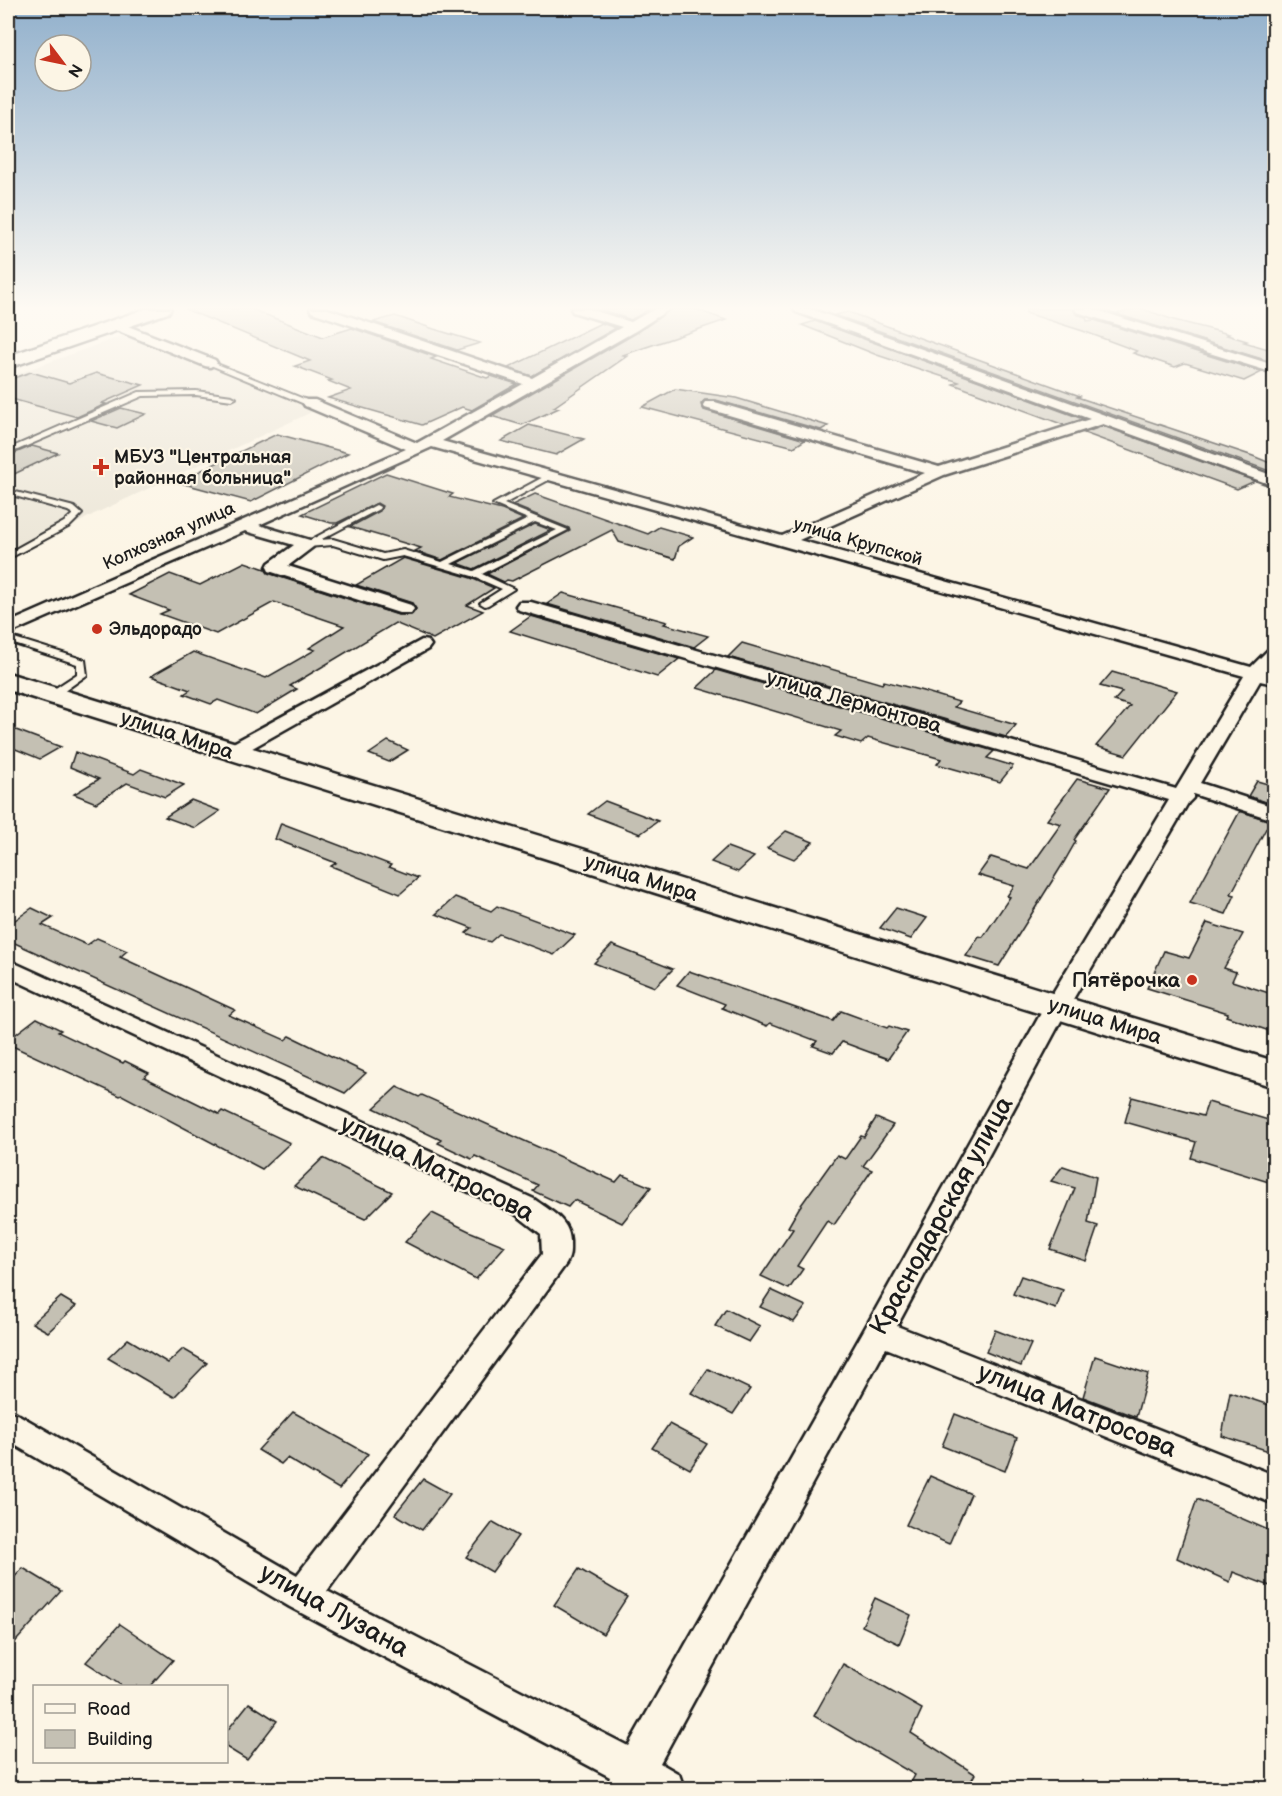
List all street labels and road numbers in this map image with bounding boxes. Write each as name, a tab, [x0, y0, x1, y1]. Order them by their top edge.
street label: Колхозная улица	[100, 497, 239, 575]
street label: улица Крупской	[791, 514, 925, 570]
street label: улица Лермонтова	[764, 665, 945, 739]
street label: улица Мира	[117, 705, 237, 765]
street label: улица Мира	[581, 849, 701, 907]
street label: улица Мира	[1045, 992, 1165, 1050]
street label: Краснодарская улица	[864, 1091, 1020, 1341]
street label: улица Матросова	[335, 1109, 539, 1229]
street label: улица Матросова	[973, 1357, 1181, 1465]
street label: улица Лузана	[254, 1557, 414, 1665]

